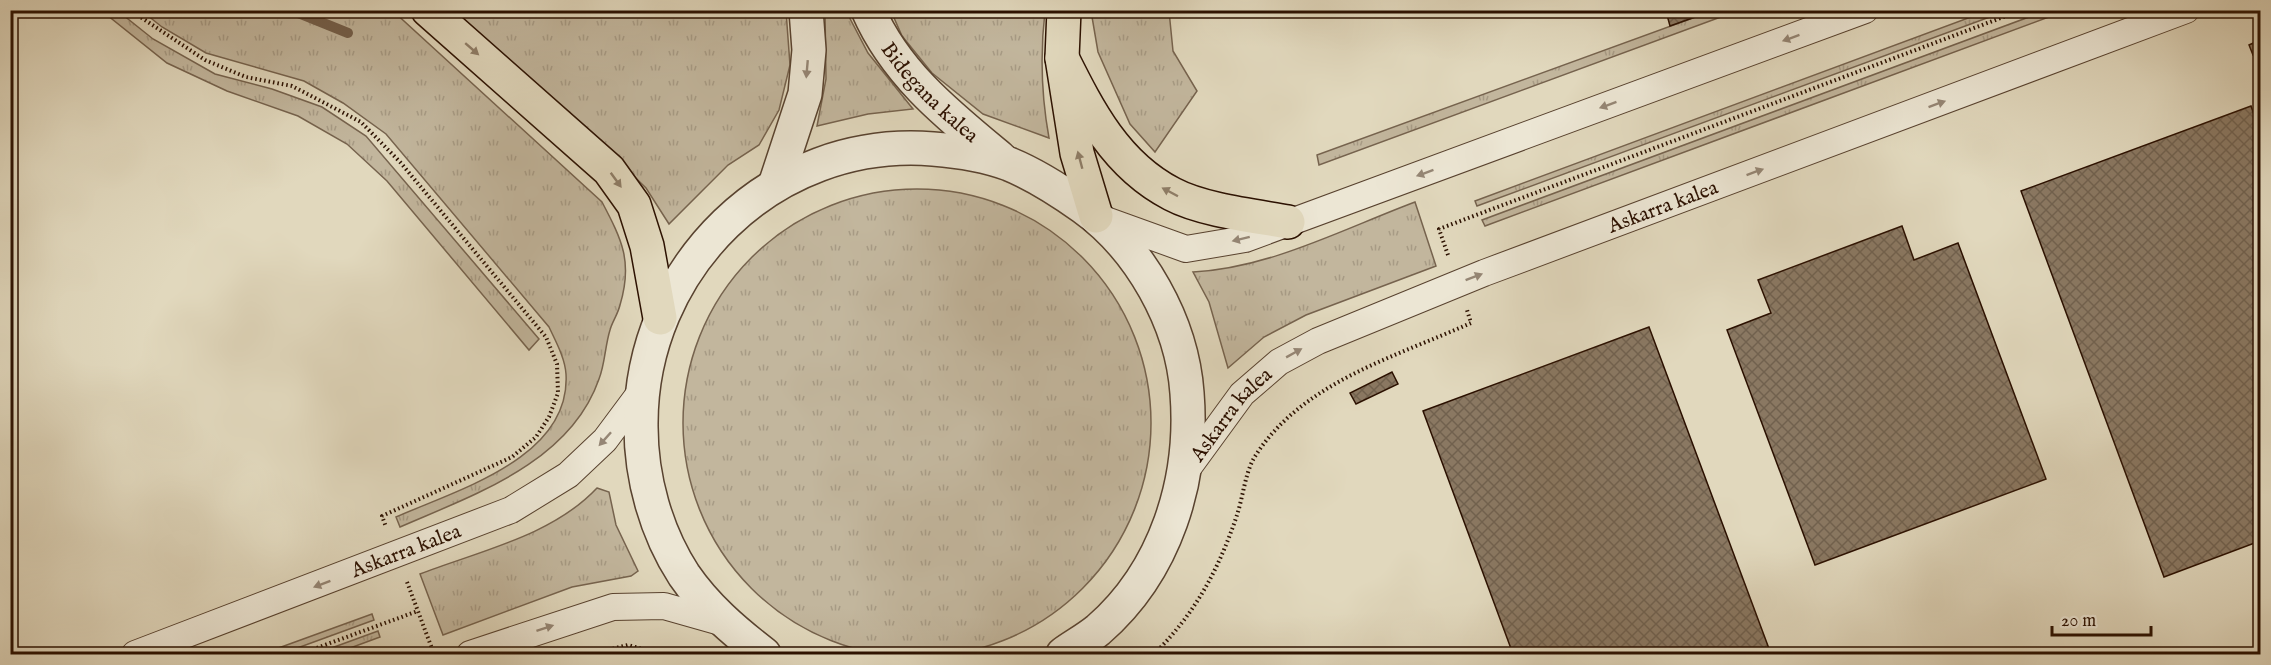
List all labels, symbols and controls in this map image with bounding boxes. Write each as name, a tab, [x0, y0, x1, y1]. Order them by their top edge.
one-way arrow	[1782, 34, 1800, 43]
street label: Bidegana kalea	[874, 37, 984, 150]
one-way arrow	[464, 42, 479, 55]
one-way arrow	[802, 59, 812, 78]
one-way arrow	[1928, 98, 1946, 108]
one-way arrow	[1599, 101, 1617, 111]
one-way arrow	[1075, 151, 1084, 169]
one-way arrow	[1746, 166, 1764, 176]
one-way arrow	[1416, 168, 1434, 178]
one-way arrow	[610, 172, 622, 188]
street label: Askarra kalea	[1603, 174, 1723, 241]
one-way arrow	[1162, 187, 1179, 197]
one-way arrow	[1232, 234, 1251, 244]
one-way arrow	[1465, 272, 1483, 282]
one-way arrow	[1286, 348, 1303, 358]
street label: Askarra kalea	[1184, 361, 1279, 469]
one-way arrow	[599, 431, 612, 446]
street label: Askarra kalea	[347, 518, 466, 585]
one-way arrow	[313, 579, 331, 589]
scale bar	[2052, 599, 2151, 637]
text: 20 m	[2061, 610, 2096, 633]
one-way arrow	[536, 623, 554, 633]

